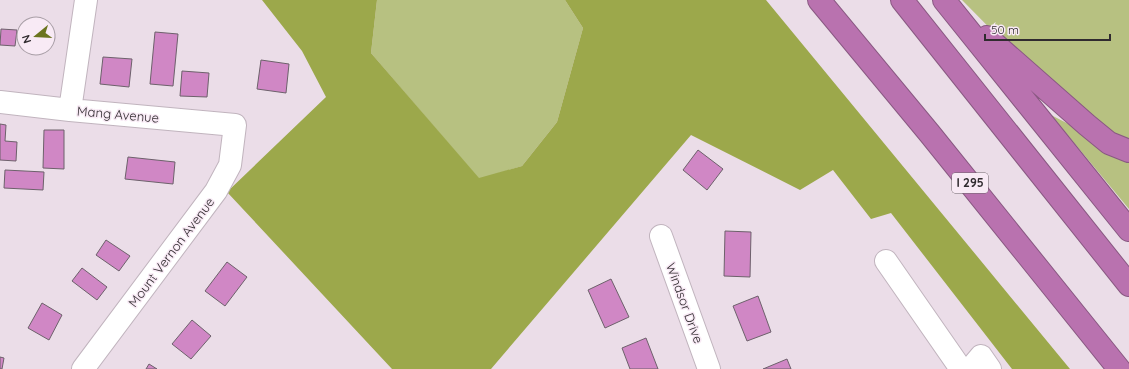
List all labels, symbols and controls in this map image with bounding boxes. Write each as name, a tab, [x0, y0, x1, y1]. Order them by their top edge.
north arrow	[16, 16, 56, 56]
scale bar	[985, 16, 1110, 42]
text: 50 m	[991, 22, 1019, 37]
text: N	[19, 33, 34, 45]
street label: Mang Avenue	[76, 102, 160, 126]
road number: I 295	[952, 173, 988, 193]
street label: Mount Vernon Avenue	[125, 194, 217, 310]
street label: Windsor Drive	[663, 261, 707, 345]

